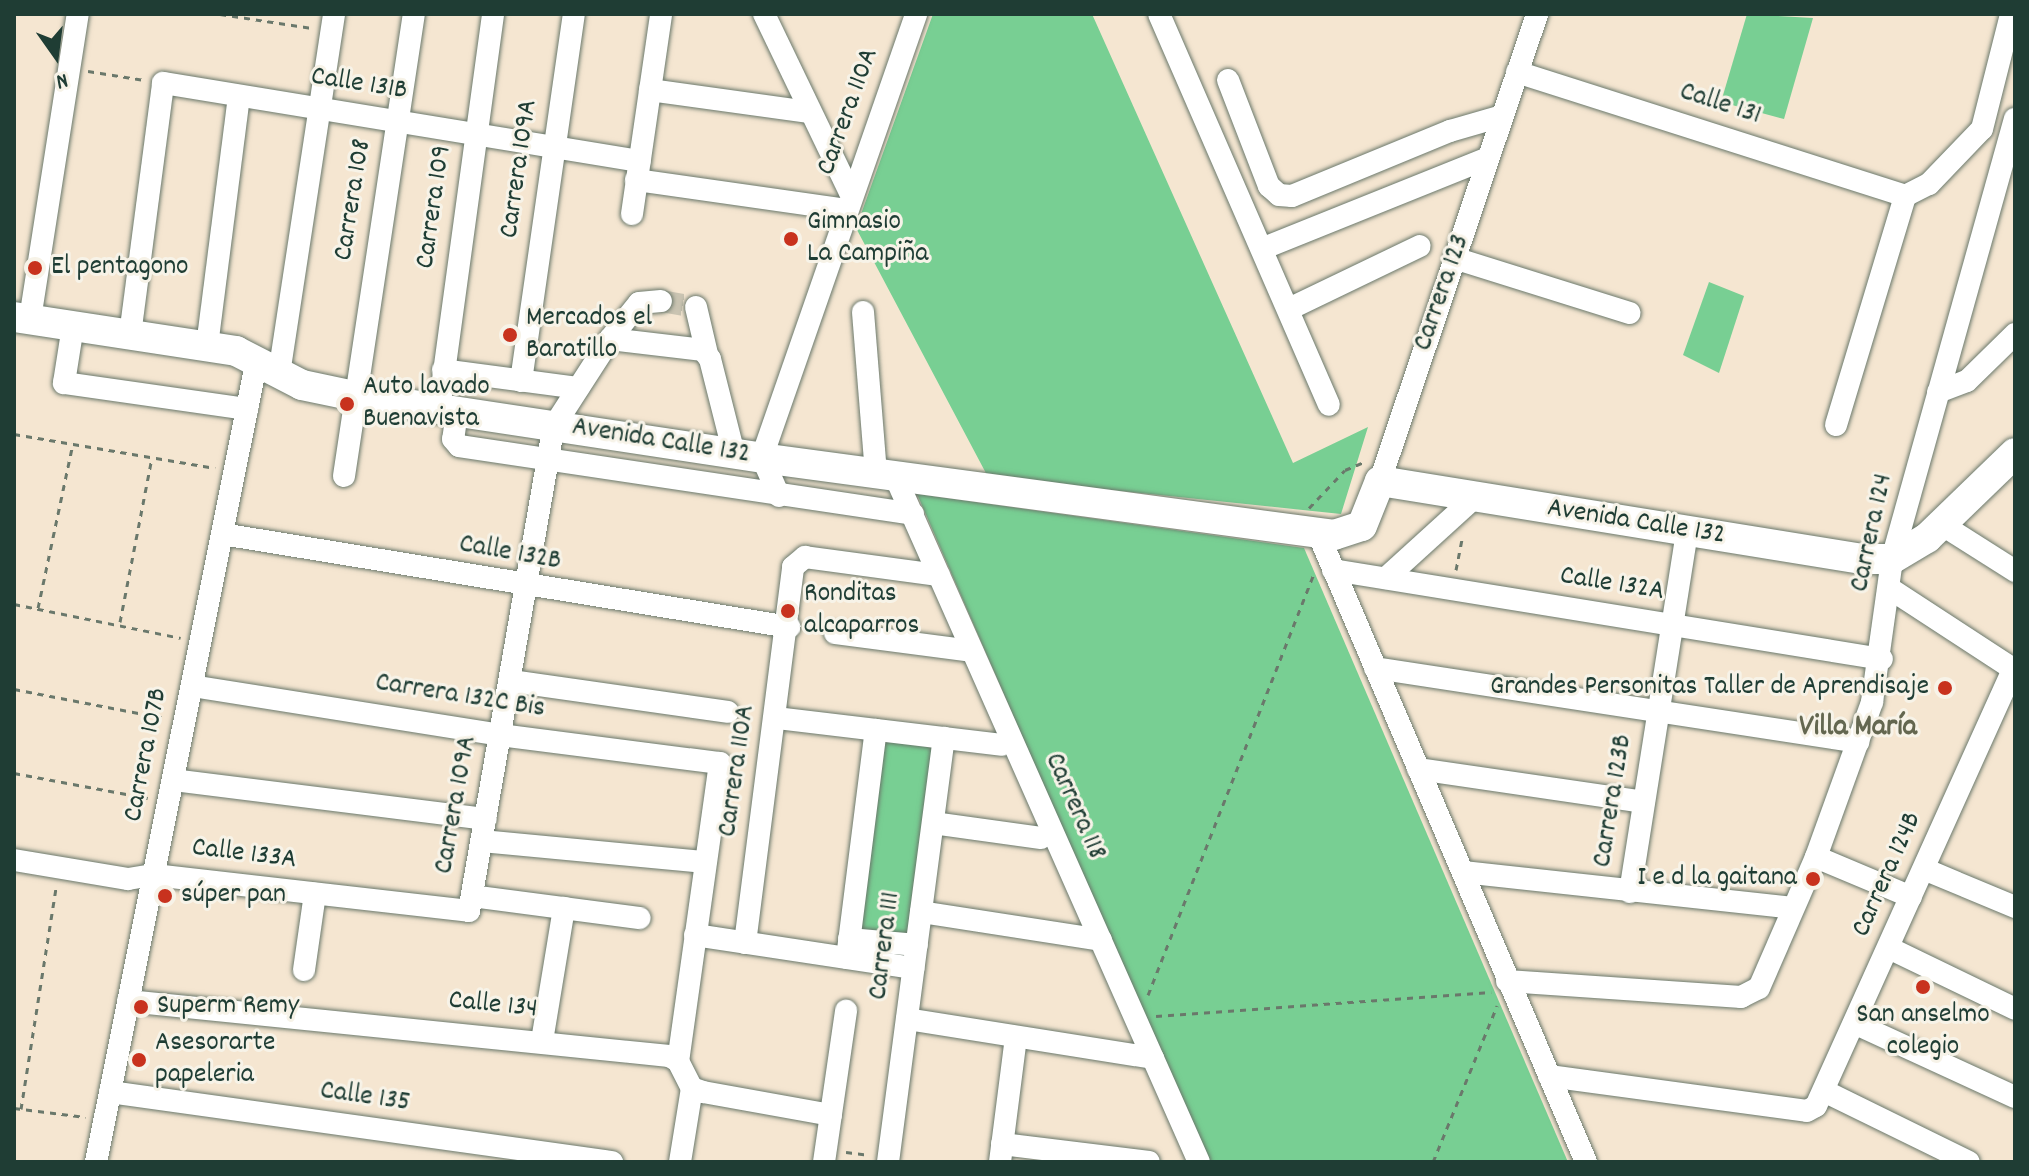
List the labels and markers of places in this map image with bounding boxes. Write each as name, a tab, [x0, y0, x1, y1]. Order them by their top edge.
place label: Gimnasio La Campiña	[807, 206, 928, 272]
marker: Gimnasio La Campiña	[782, 230, 800, 248]
place label: El pentagono	[51, 251, 189, 285]
marker: El pentagono	[26, 259, 44, 277]
place label: Mercados el Baratillo	[526, 302, 652, 368]
marker: Mercados el Baratillo	[501, 326, 519, 344]
place label: Auto lavado Buenavista	[363, 371, 490, 437]
marker: Auto lavado Buenavista	[338, 395, 356, 413]
place label: Ronditas alcaparros	[804, 578, 919, 644]
marker: Ronditas alcaparros	[779, 602, 797, 620]
place label: Grandes Personitas Taller de Aprendisaje	[1490, 671, 1929, 705]
marker: Grandes Personitas Taller de Aprendisaje	[1936, 679, 1954, 697]
place label: I e d la gaitana	[1637, 862, 1797, 896]
marker: I e d la gaitana	[1804, 870, 1822, 888]
place label: súper pan	[181, 879, 286, 913]
marker: súper pan	[156, 887, 174, 905]
marker: San anselmo colegio	[1914, 978, 1932, 996]
place label: Superm Remy	[157, 990, 299, 1024]
marker: Superm Remy	[132, 998, 150, 1016]
place label: San anselmo colegio	[1856, 999, 1990, 1065]
place label: Asesorarte papeleria	[155, 1027, 275, 1093]
marker: Asesorarte papeleria	[130, 1051, 148, 1069]

